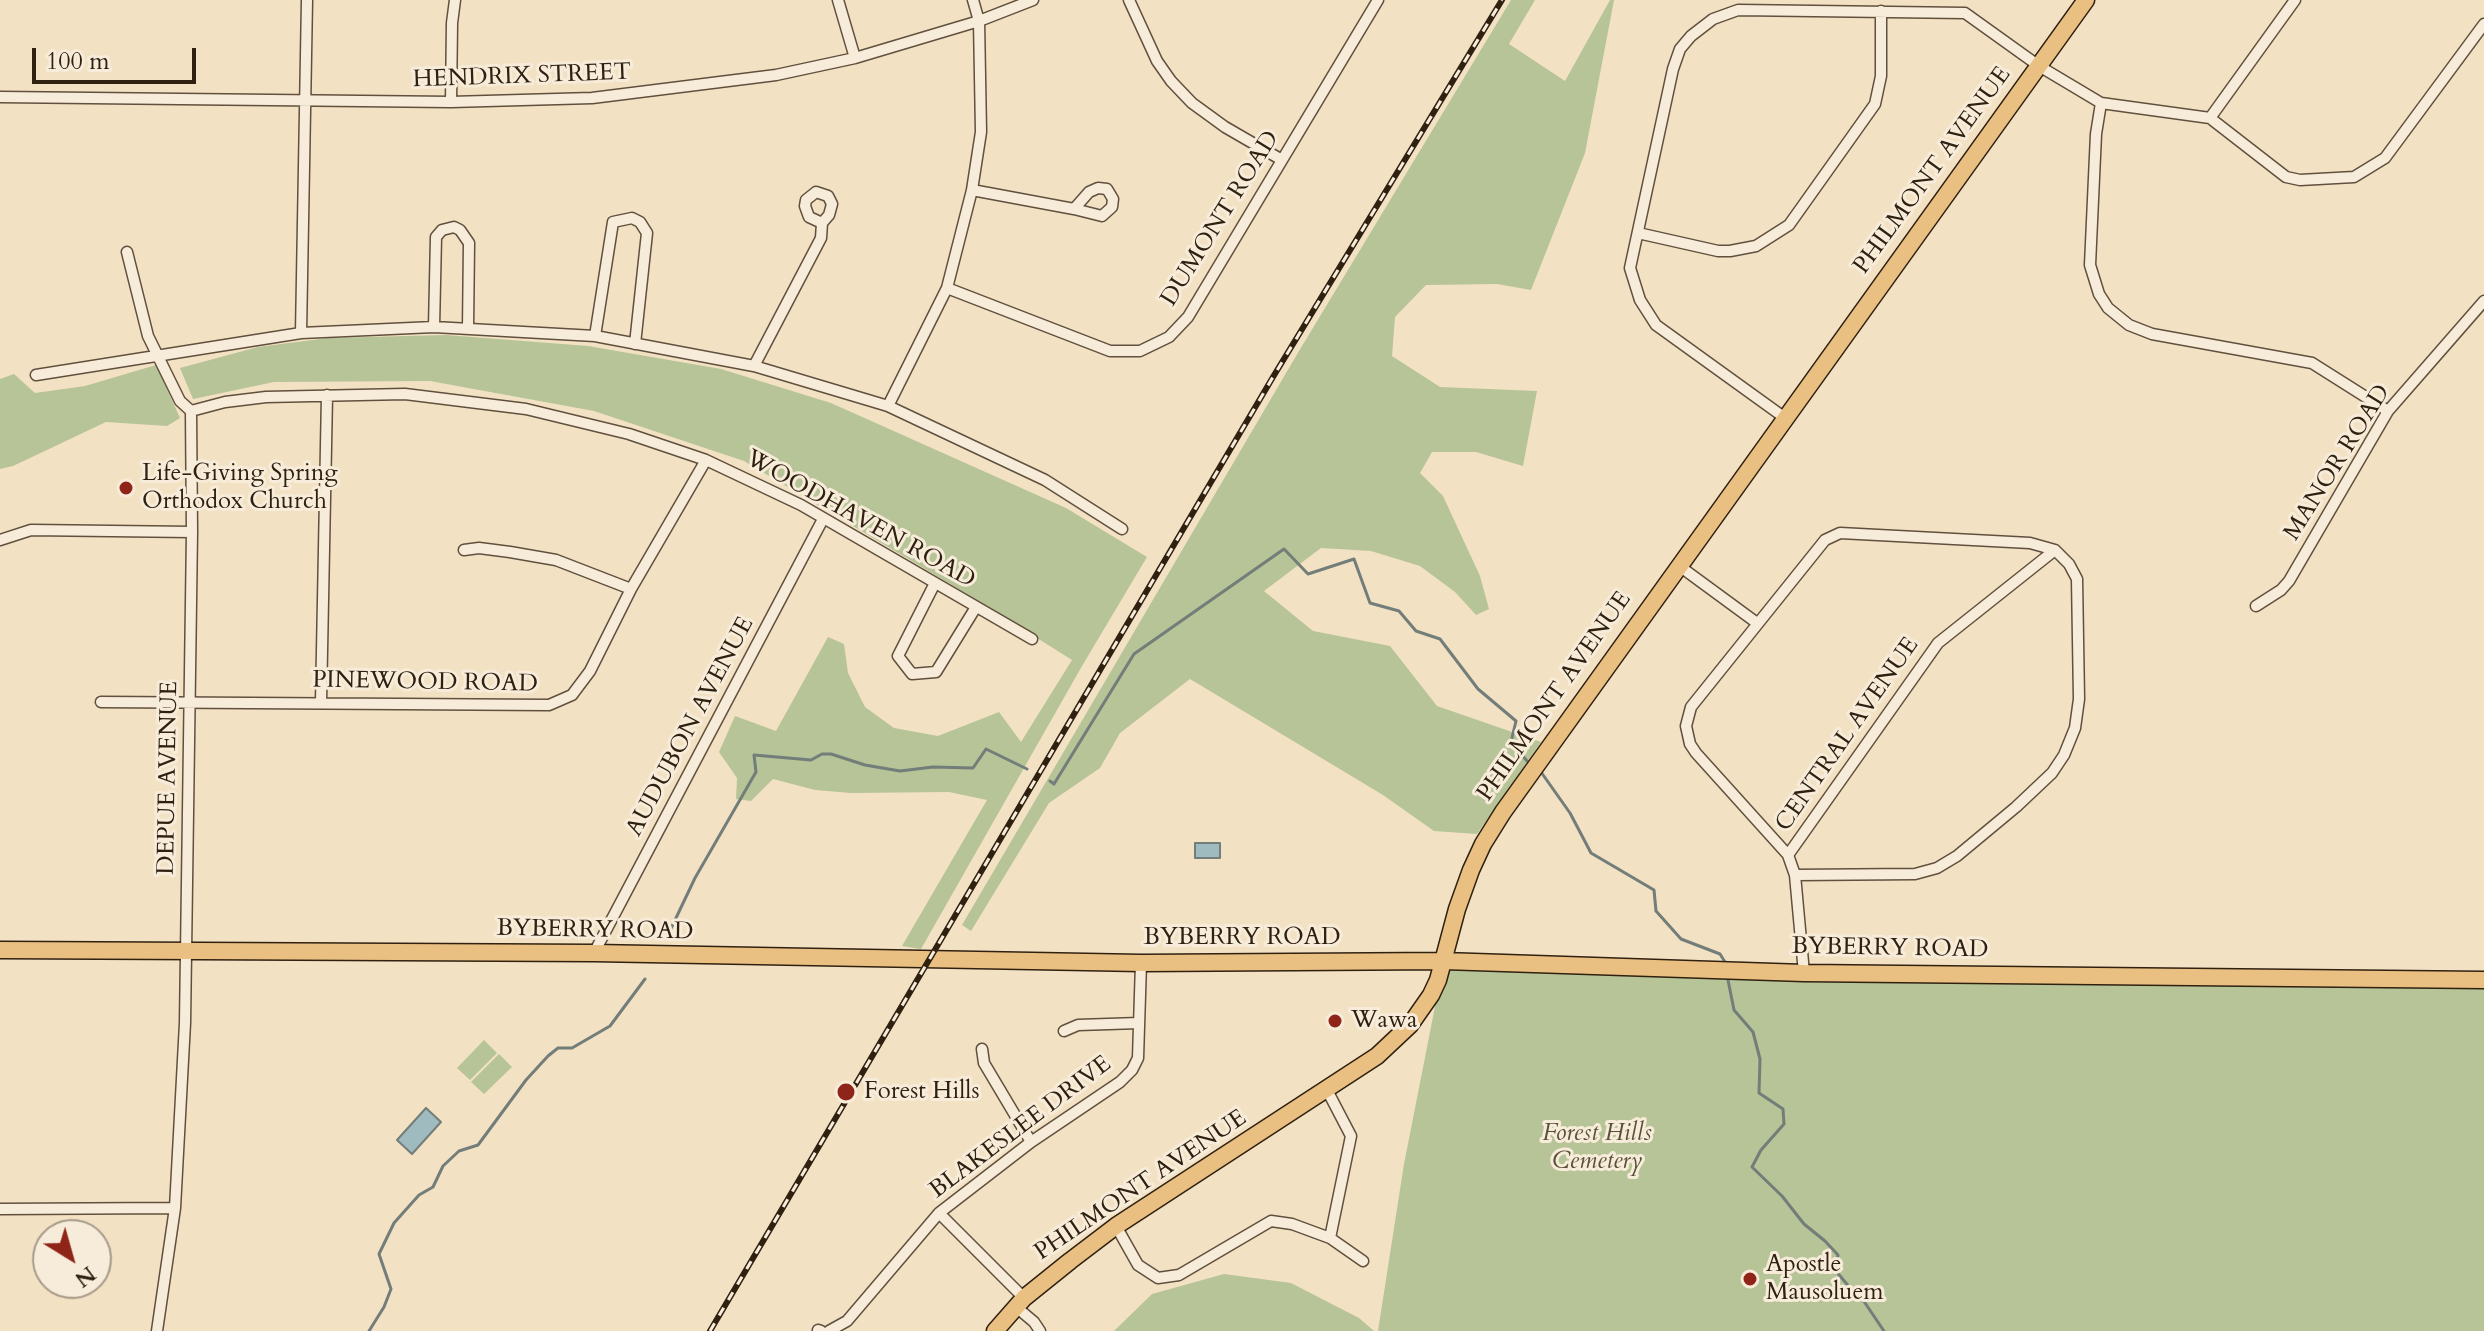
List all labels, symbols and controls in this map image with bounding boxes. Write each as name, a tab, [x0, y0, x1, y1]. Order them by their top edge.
scale bar	[36, 32, 200, 82]
text: 100 m	[46, 45, 110, 78]
street label: HENDRIX STREET	[412, 59, 632, 95]
street label: PHILMONT AVENUE	[1848, 62, 2018, 280]
street label: DUMONT ROAD	[1156, 126, 1286, 312]
street label: MANOR ROAD	[2279, 380, 2397, 546]
street label: WOODHAVEN ROAD	[740, 445, 980, 595]
place label: Life-Giving Spring Orthodox Church	[142, 460, 338, 516]
marker: Life-Giving Spring Orthodox Church	[117, 479, 135, 497]
street label: PHILMONT AVENUE	[1472, 587, 1638, 807]
street label: AUDUBON AVENUE	[621, 612, 761, 842]
street label: CENTRAL AVENUE	[1770, 632, 1926, 838]
street label: PINEWOOD ROAD	[312, 667, 538, 699]
street label: DEPUE AVENUE	[153, 681, 185, 875]
street label: BYBERRY ROAD	[496, 915, 694, 947]
street label: BYBERRY ROAD	[1144, 924, 1340, 952]
street label: BYBERRY ROAD	[1791, 933, 1989, 965]
place label: Wawa	[1351, 1007, 1417, 1035]
marker: Wawa	[1326, 1012, 1344, 1030]
street label: BLAKESLEE DRIVE	[924, 1050, 1118, 1206]
place label: Forest Hills	[864, 1078, 979, 1106]
marker: Forest Hills	[835, 1081, 857, 1103]
street label: PHILMONT AVENUE	[1030, 1104, 1252, 1268]
park label: Forest Hills Cemetery	[1542, 1120, 1652, 1176]
north arrow	[32, 1219, 112, 1299]
place label: Apostle Mausoluem	[1766, 1251, 1884, 1307]
text: N	[69, 1259, 102, 1294]
marker: Apostle Mausoluem	[1741, 1270, 1759, 1288]

